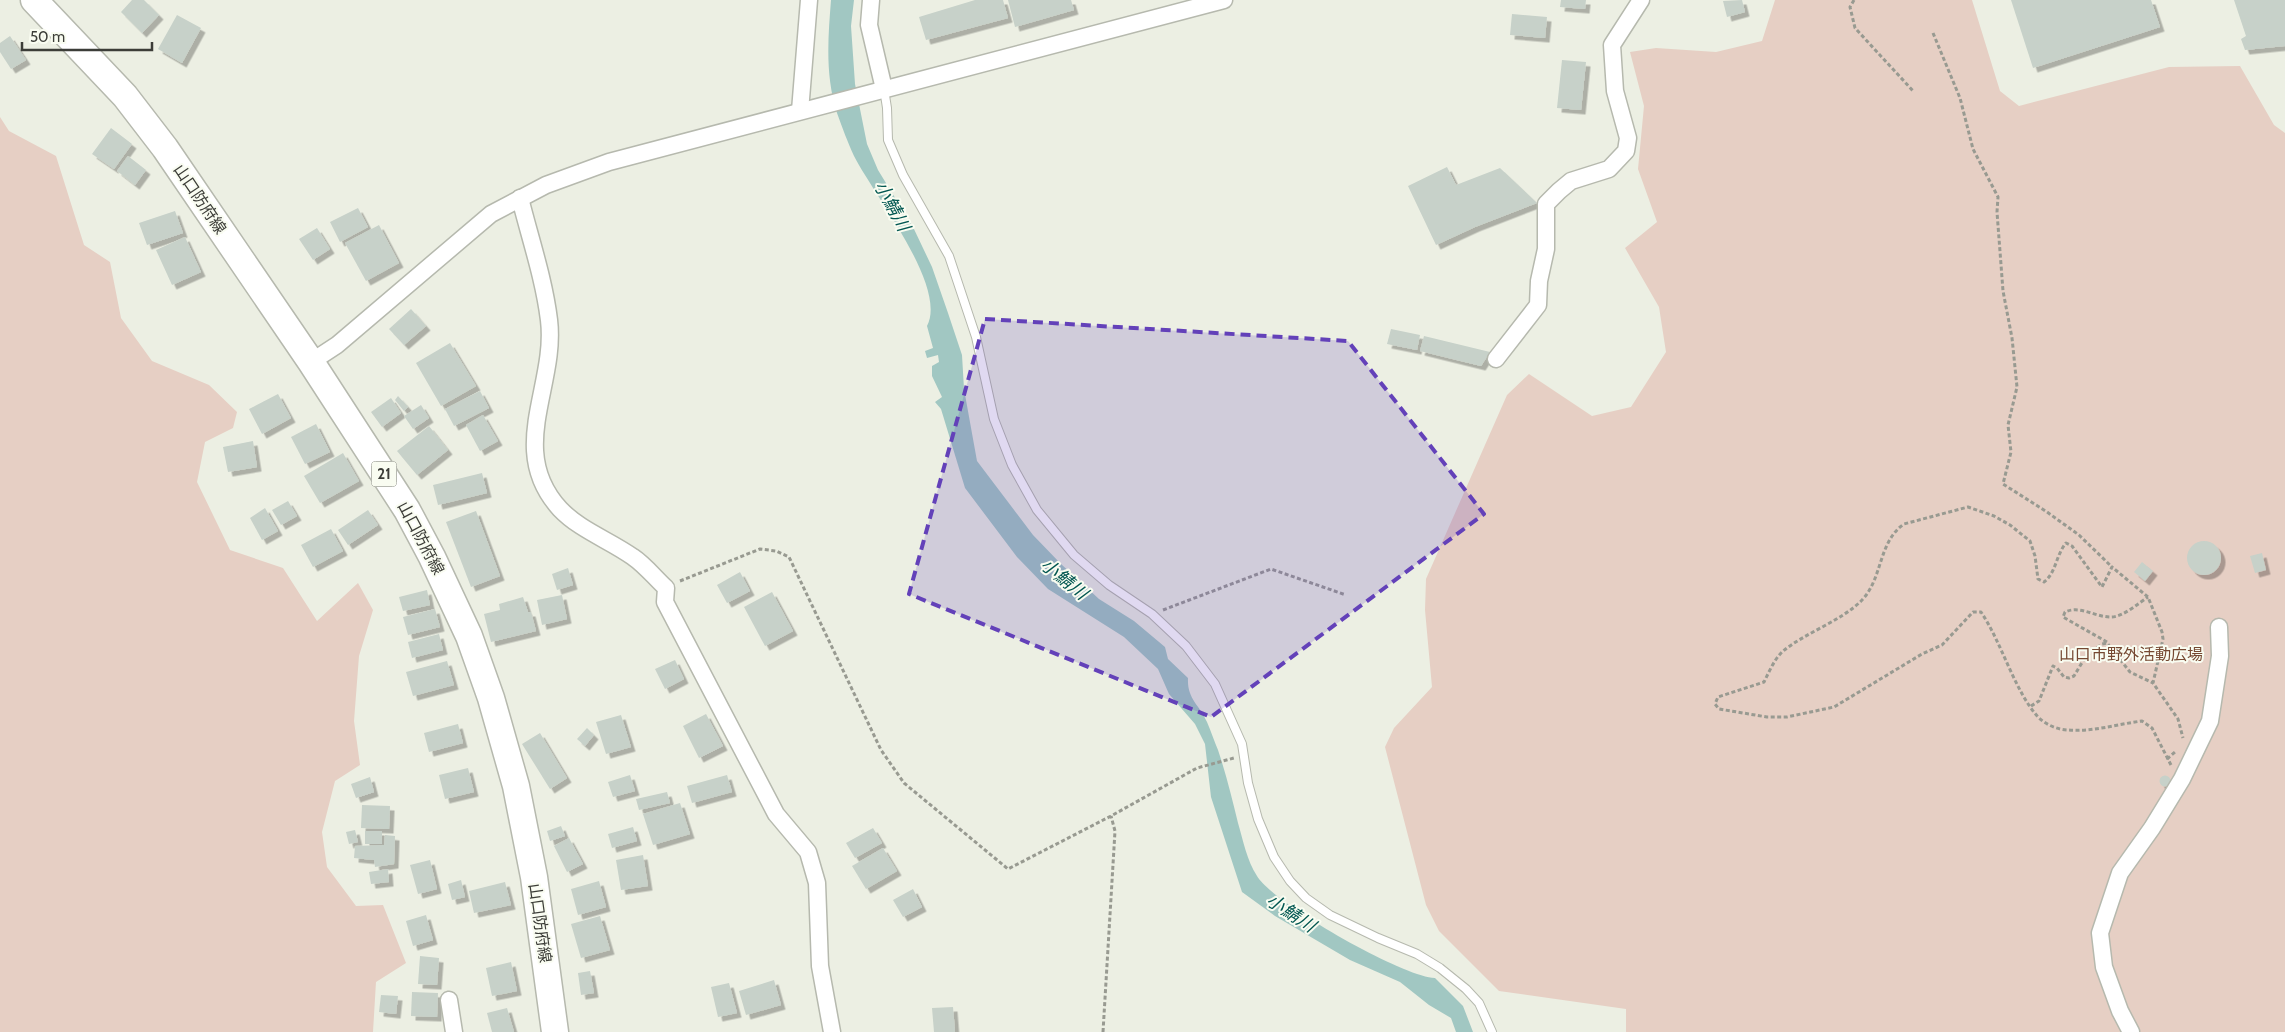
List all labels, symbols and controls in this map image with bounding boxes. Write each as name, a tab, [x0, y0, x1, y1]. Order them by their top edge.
scale bar	[22, 20, 152, 52]
text: 50 m	[30, 28, 65, 46]
street label: 山口防府線	[170, 161, 230, 237]
water label: 小鯖川	[869, 177, 916, 237]
road number: 21	[372, 462, 396, 486]
street label: 山口防府線	[394, 498, 448, 578]
water label: 小鯖川	[1036, 553, 1093, 606]
park label: 山口市野外活動広場	[2059, 645, 2203, 664]
street label: 山口防府線	[525, 882, 555, 964]
water label: 小鯖川	[1262, 889, 1321, 938]

